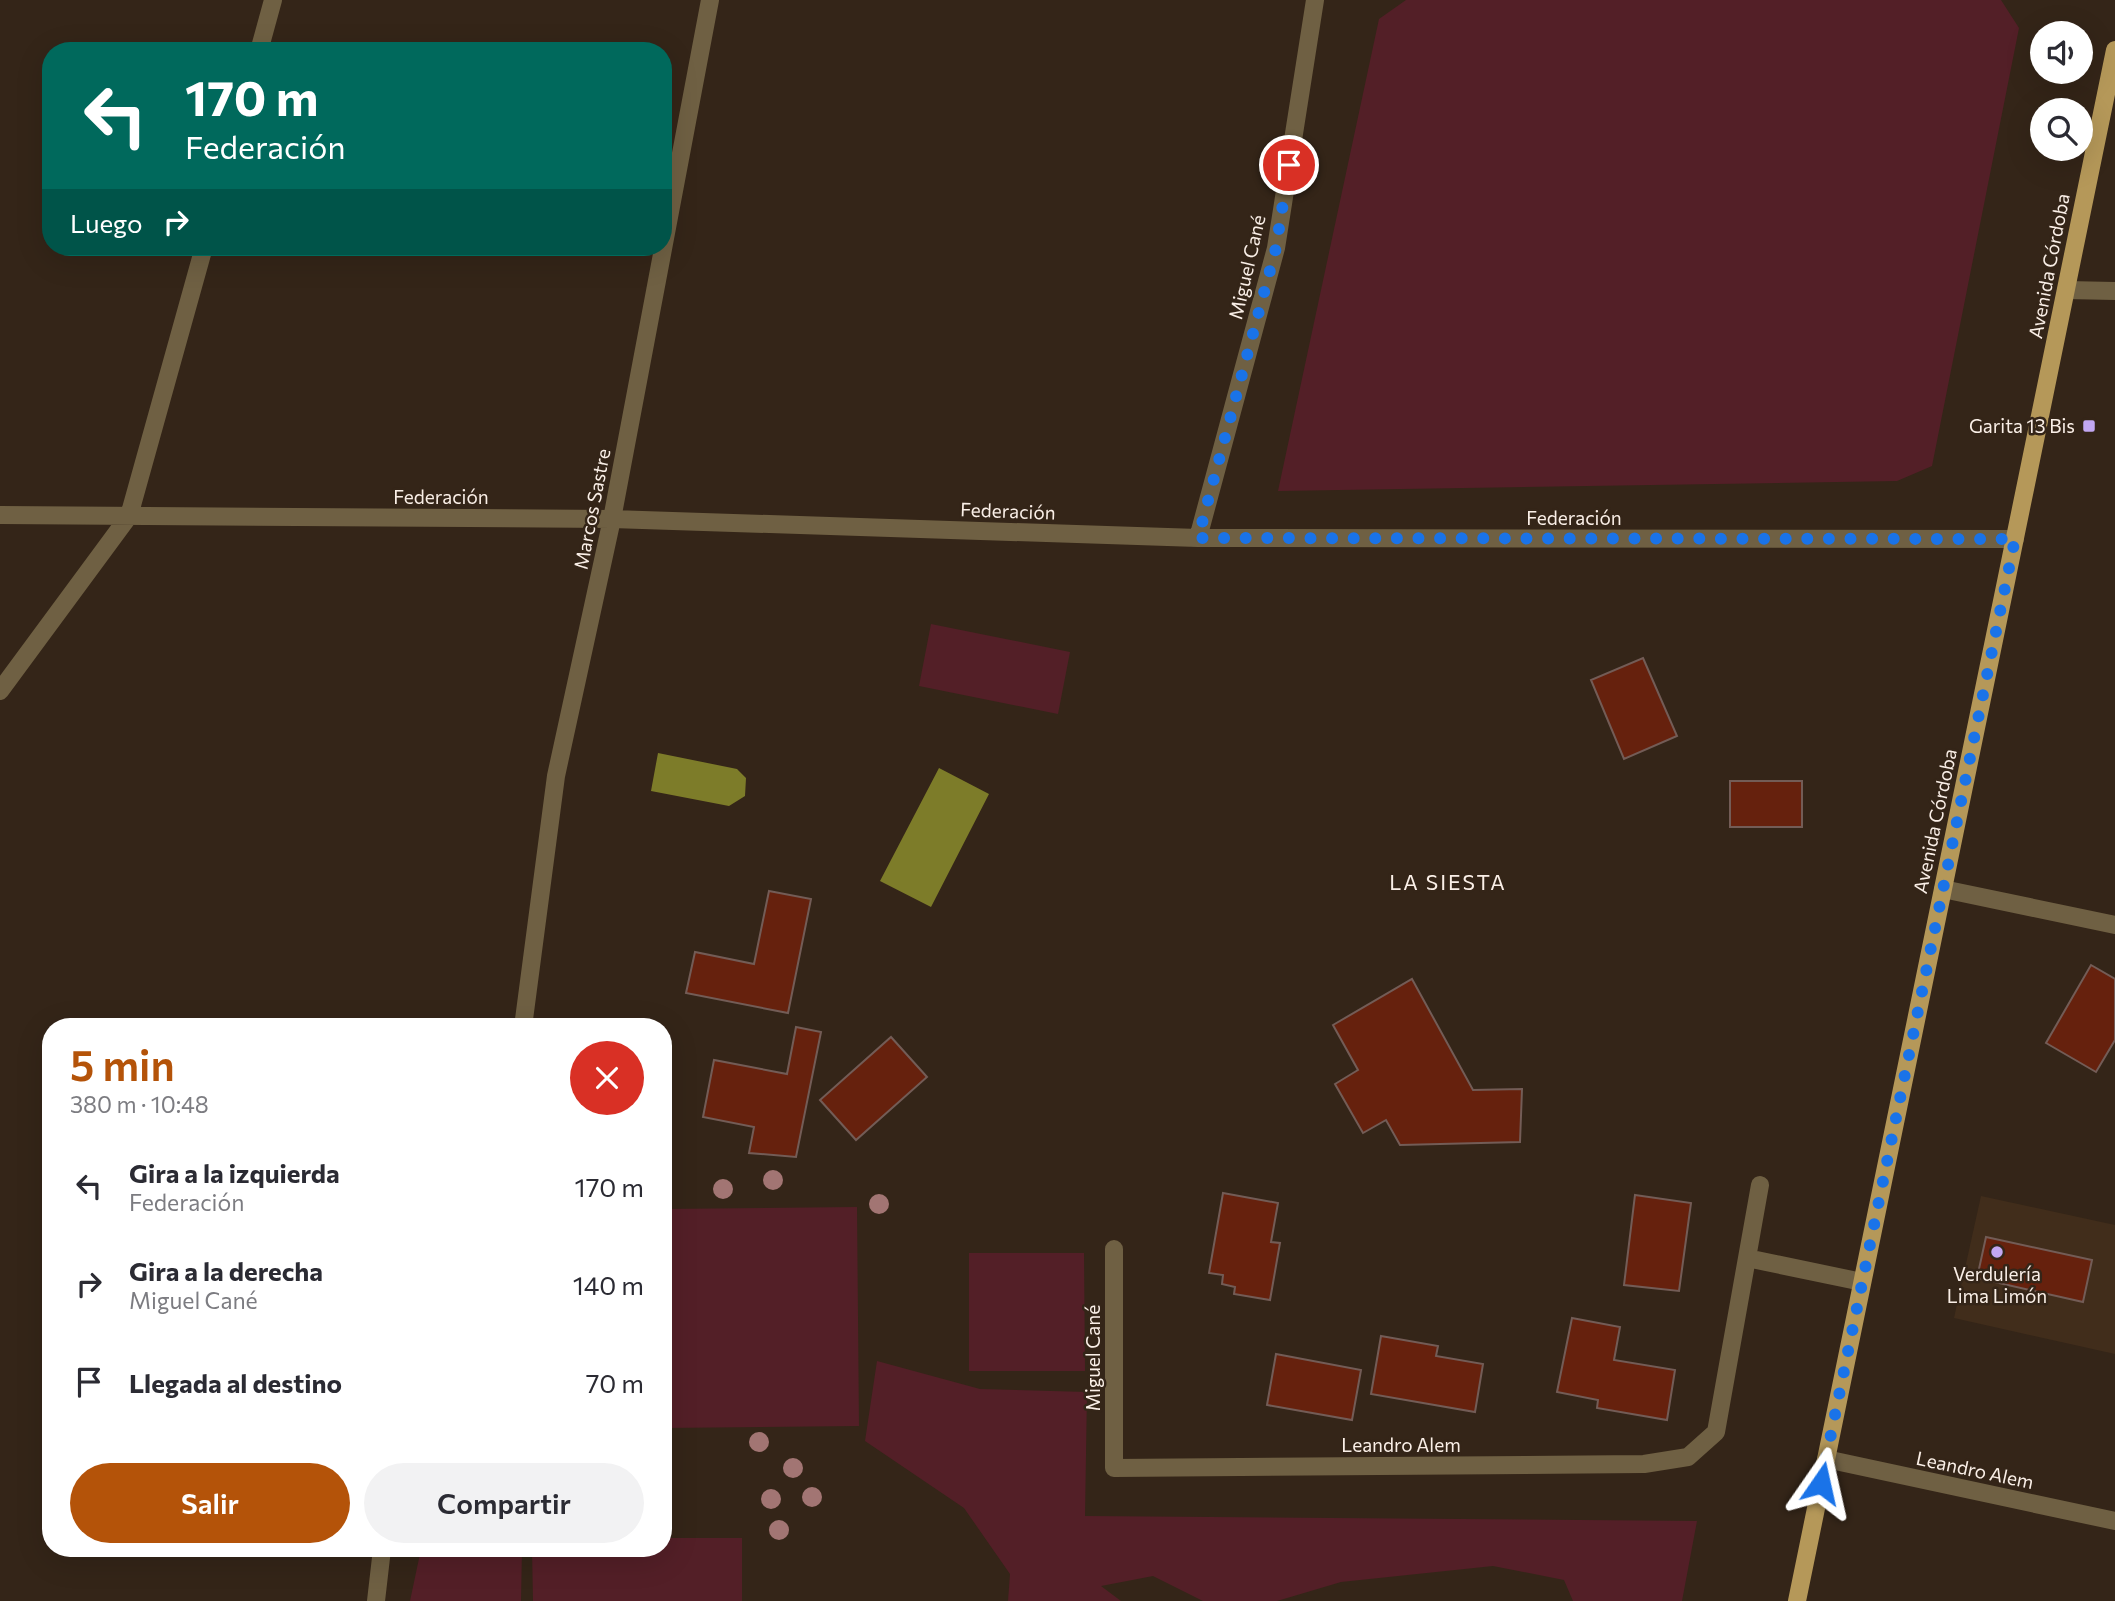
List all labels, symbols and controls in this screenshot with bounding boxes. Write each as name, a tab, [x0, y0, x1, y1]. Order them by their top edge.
map controls	[2030, 21, 2093, 161]
button: sound	[2030, 21, 2093, 84]
text: 170 m	[185, 66, 318, 126]
icon: left	[70, 70, 161, 161]
button: search	[2030, 98, 2093, 161]
text: Federación	[185, 126, 346, 166]
pin	[1259, 135, 1319, 195]
icon: arrive	[1270, 146, 1308, 184]
street label: Avenida Córdoba	[2023, 191, 2074, 340]
icon: right	[157, 203, 195, 241]
text: Luego	[70, 207, 143, 238]
street label: Miguel Cané	[1223, 212, 1270, 321]
place label: Garita 13 Bis	[1969, 414, 2075, 437]
marker: Garita 13 Bis	[2081, 418, 2097, 434]
street label: Marcos Sastre	[569, 446, 615, 571]
street label: Federación	[393, 485, 489, 508]
street label: Federación	[960, 497, 1056, 524]
street label: Federación	[1526, 506, 1622, 529]
street label: Avenida Córdoba	[1908, 746, 1961, 895]
district label: LA SIESTA	[1389, 869, 1507, 894]
text: 5 min	[70, 1038, 175, 1090]
button: close	[570, 1041, 644, 1115]
text: 380 m · 10:48	[70, 1090, 209, 1118]
text: Gira a la izquierda	[129, 1157, 340, 1188]
icon: left	[70, 1167, 108, 1205]
text: 170 m	[575, 1171, 644, 1202]
text: Federación	[129, 1188, 244, 1216]
marker: Verdulería Lima Limón	[1989, 1244, 2005, 1260]
text: Gira a la derecha	[129, 1255, 323, 1286]
place label: Verdulería Lima Limón	[1947, 1262, 2047, 1307]
icon: right	[70, 1265, 108, 1303]
text: 140 m	[573, 1269, 644, 1300]
text: Miguel Cané	[129, 1286, 258, 1314]
street label: Miguel Cané	[1081, 1305, 1104, 1411]
icon: arrive	[70, 1363, 108, 1401]
text: Llegada al destino	[129, 1367, 342, 1398]
text: 70 m	[586, 1367, 644, 1398]
street label: Leandro Alem	[1341, 1433, 1461, 1456]
position arrow	[1784, 1446, 1858, 1520]
street label: Leandro Alem	[1914, 1446, 2036, 1493]
button: Salir	[70, 1463, 350, 1543]
button: Compartir	[364, 1463, 644, 1543]

